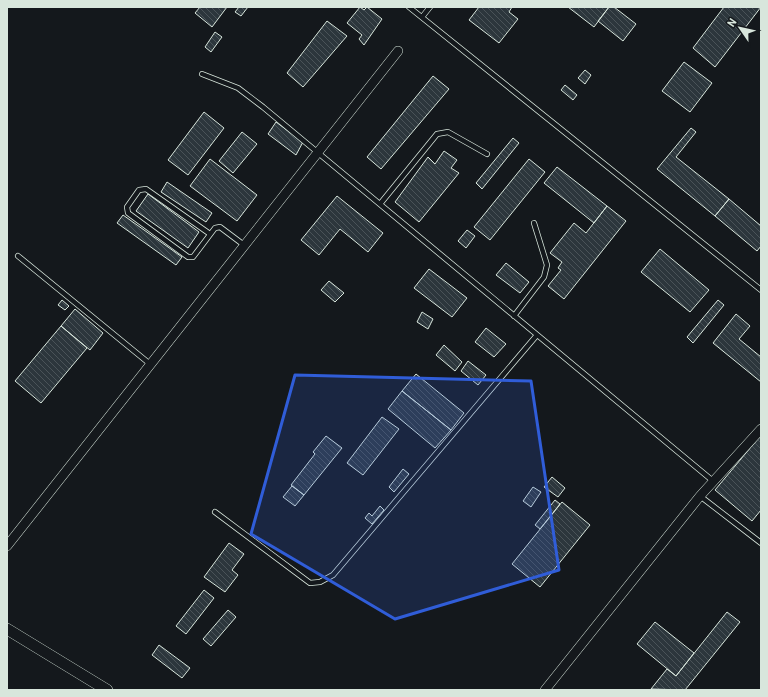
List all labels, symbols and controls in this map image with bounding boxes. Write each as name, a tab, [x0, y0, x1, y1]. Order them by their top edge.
north arrow	[720, 8, 760, 48]
text: N	[724, 15, 739, 29]

